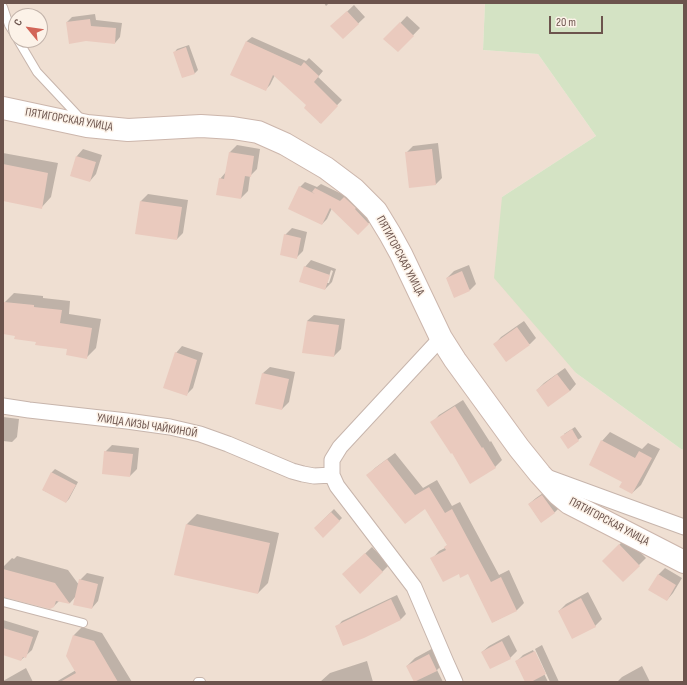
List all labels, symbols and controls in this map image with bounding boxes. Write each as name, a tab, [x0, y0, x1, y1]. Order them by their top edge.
north arrow	[8, 8, 48, 48]
scale bar	[551, 8, 605, 34]
text: 20 m	[556, 15, 576, 30]
text: С	[11, 17, 25, 28]
street label: ПЯТИГОРСКАЯ УЛИЦА	[24, 105, 114, 135]
street label: ПЯТИГОРСКАЯ УЛИЦА	[373, 214, 427, 298]
street label: УЛИЦА ЛИЗЫ ЧАЙКИНОЙ	[96, 411, 198, 441]
street label: ПЯТИГОРСКАЯ УЛИЦА	[567, 495, 651, 549]

